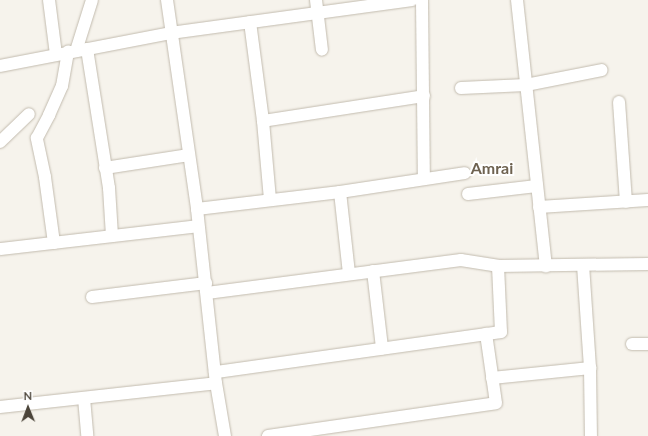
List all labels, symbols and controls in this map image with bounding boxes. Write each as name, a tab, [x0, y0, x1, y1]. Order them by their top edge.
district label: Amrai	[471, 158, 513, 178]
north arrow	[8, 388, 48, 428]
text: N	[23, 389, 32, 402]

